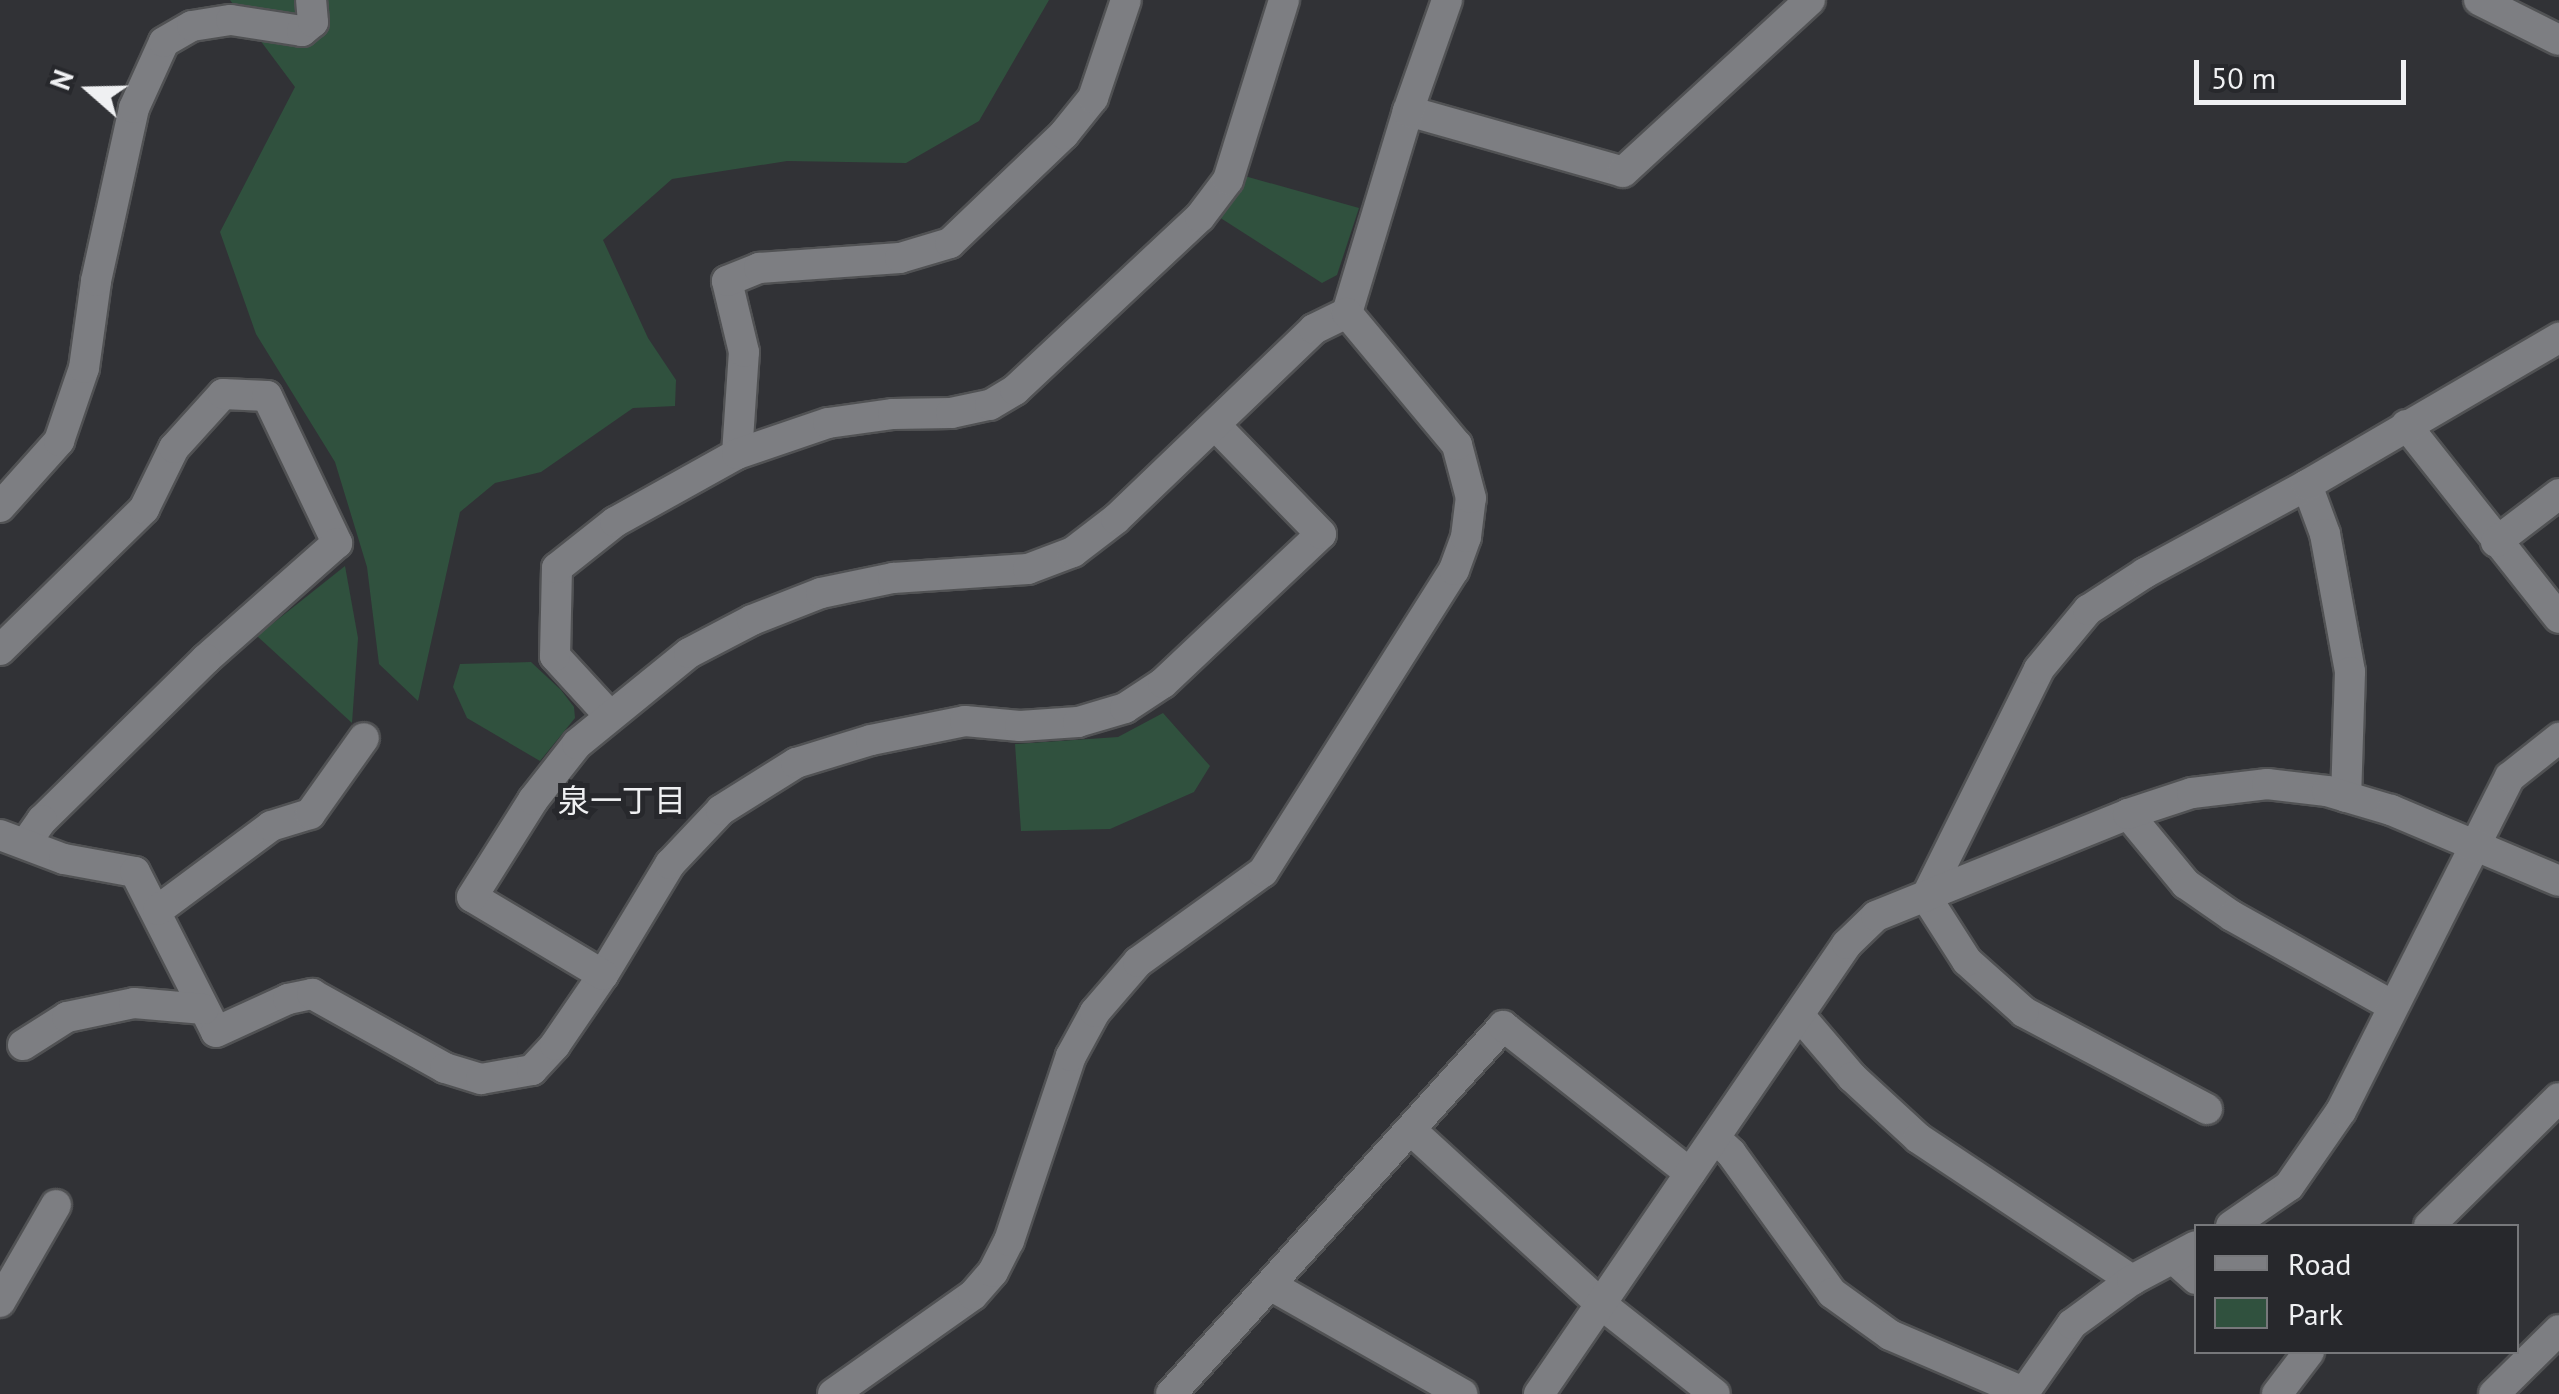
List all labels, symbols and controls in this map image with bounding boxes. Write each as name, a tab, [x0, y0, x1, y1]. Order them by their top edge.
north arrow	[40, 40, 140, 140]
scale bar	[2199, 40, 2412, 102]
text: 50 m	[2211, 58, 2276, 97]
text: N	[41, 65, 82, 95]
district label: 泉一丁目	[558, 781, 686, 819]
legend	[2194, 1224, 2519, 1354]
text: Road	[2288, 1244, 2352, 1283]
text: Park	[2288, 1294, 2343, 1333]

